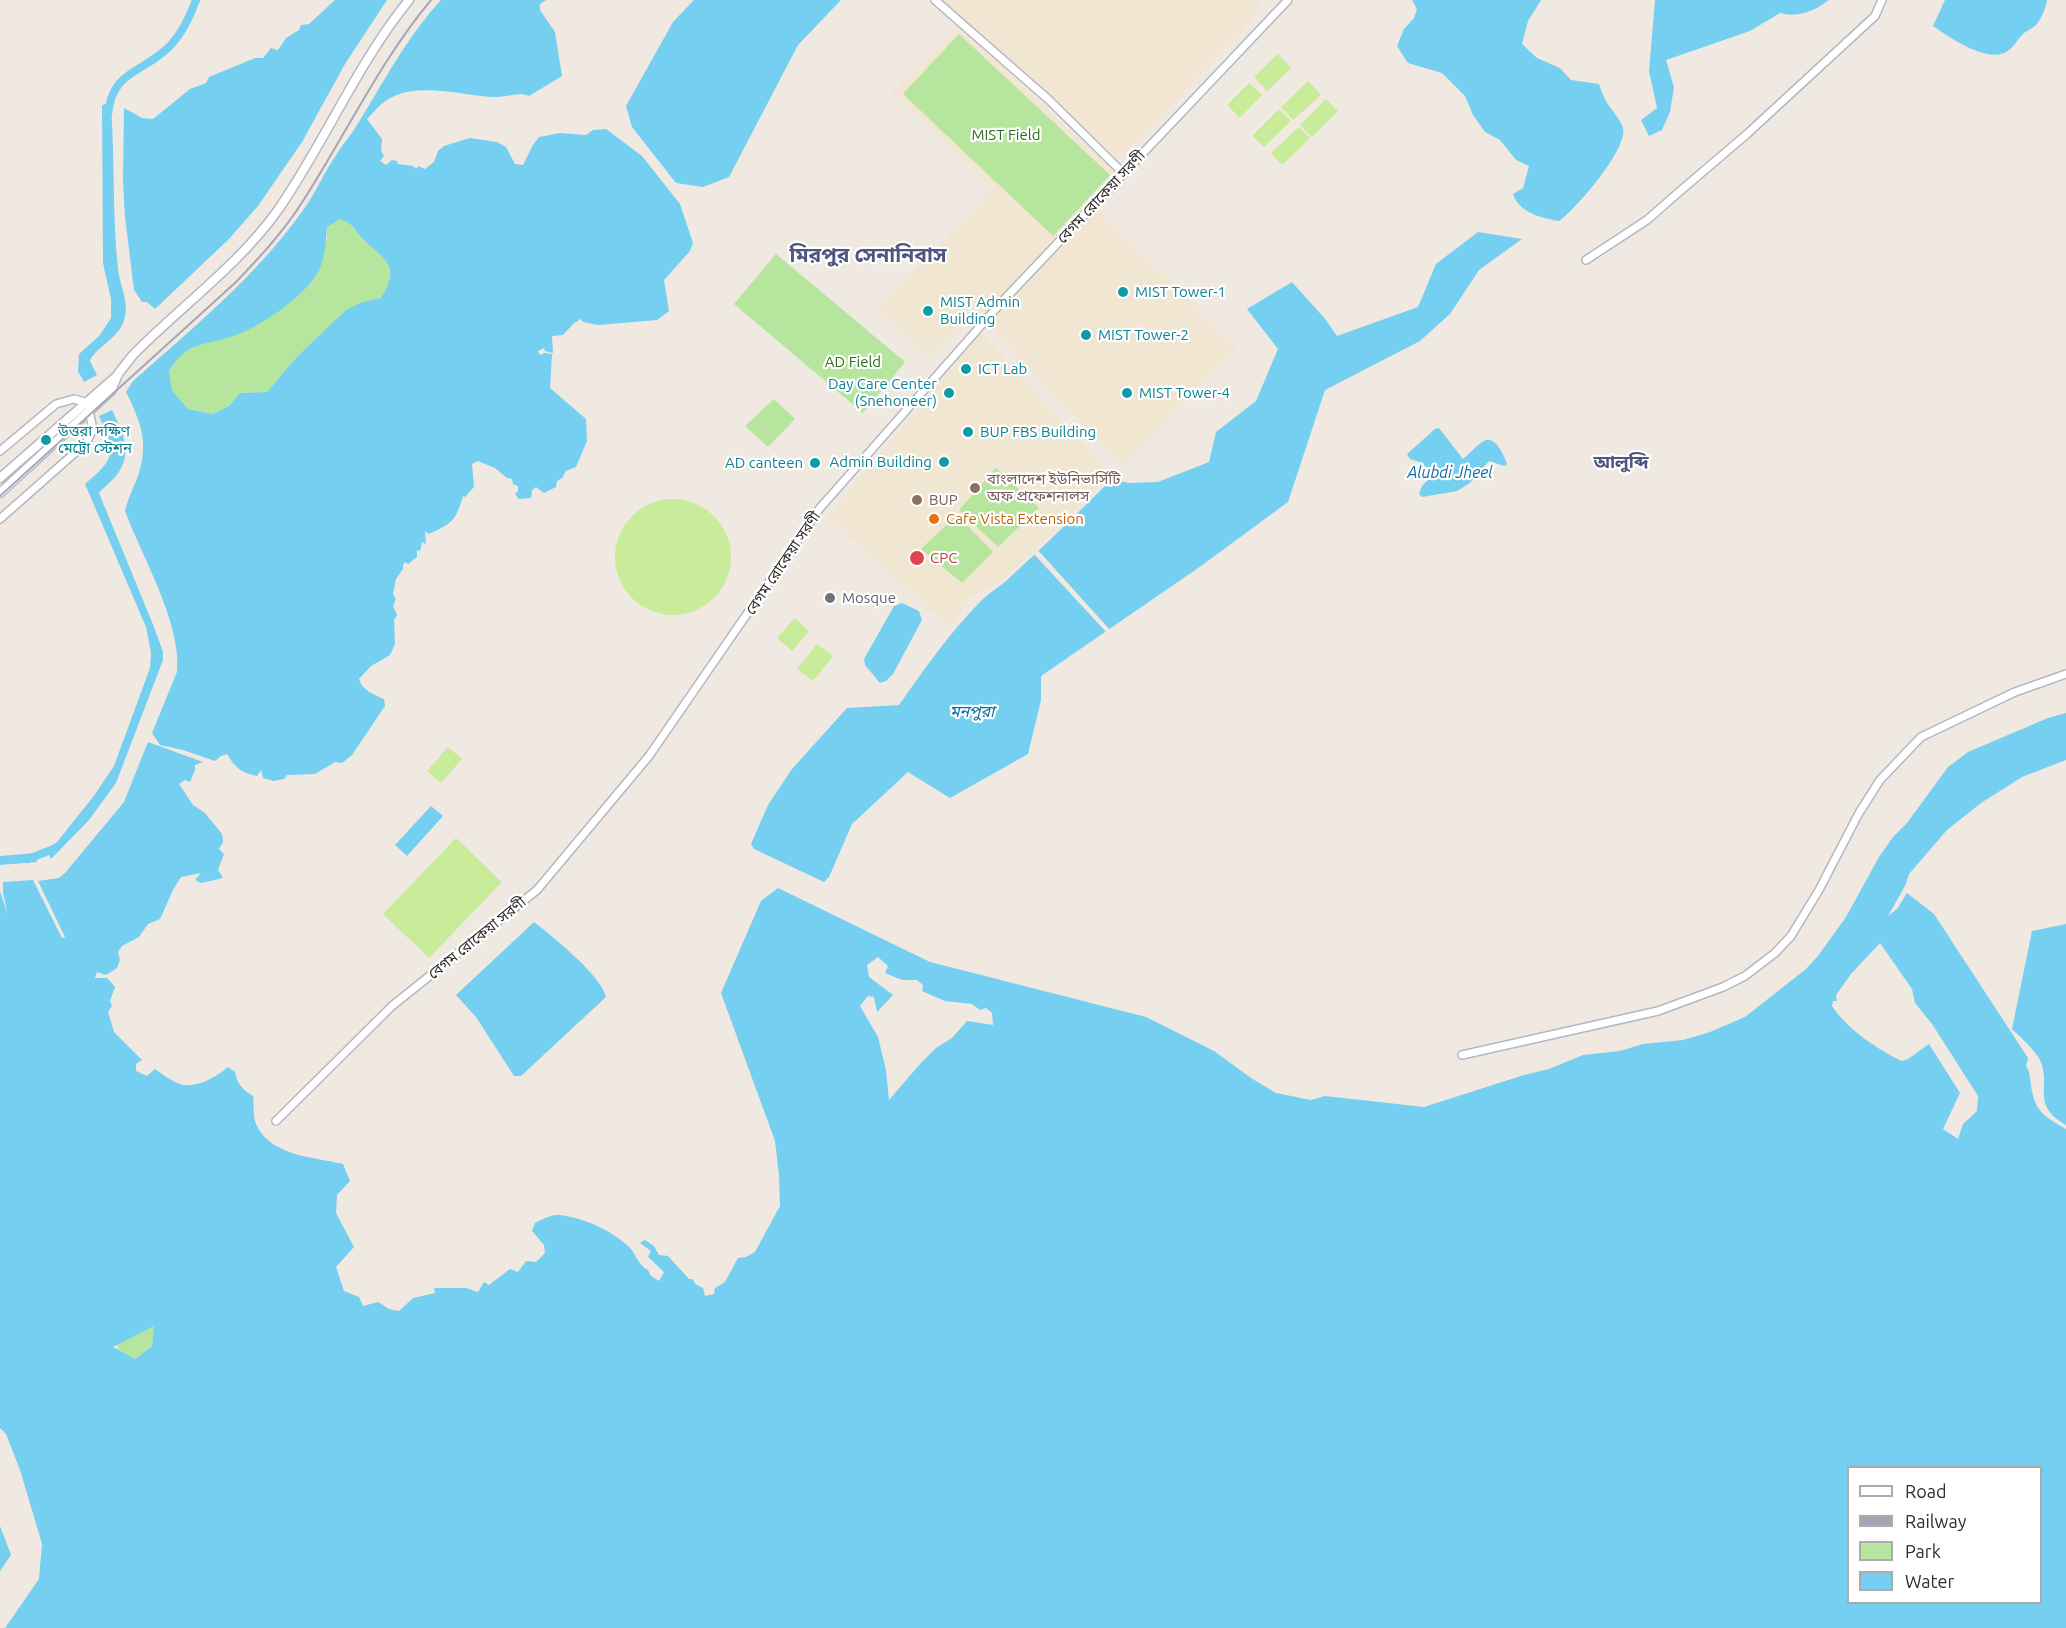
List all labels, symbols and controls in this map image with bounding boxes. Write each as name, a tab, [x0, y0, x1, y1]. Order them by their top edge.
park label: MIST Field	[972, 126, 1040, 144]
street label: বেগম রোকেয়া সরণী	[1053, 147, 1149, 247]
district label: মিরপুর সেনানিবাস	[790, 242, 946, 268]
place label: MIST Tower-1	[1135, 283, 1226, 301]
marker: MIST Tower-1	[1116, 285, 1130, 299]
place label: MIST Admin Building	[940, 293, 1020, 328]
marker: MIST Admin Building	[921, 304, 935, 318]
place label: MIST Tower-2	[1098, 326, 1189, 344]
marker: MIST Tower-2	[1079, 328, 1093, 342]
park label: AD Field	[825, 353, 881, 371]
place label: ICT Lab	[978, 360, 1027, 378]
marker: ICT Lab	[959, 362, 973, 376]
place label: Day Care Center (Snehoneer)	[828, 375, 937, 410]
place label: MIST Tower-4	[1139, 384, 1230, 402]
marker: Day Care Center (Snehoneer)	[942, 386, 956, 400]
marker: MIST Tower-4	[1120, 386, 1134, 400]
place label: উত্তরা দক্ষিণ মেট্রো স্টেশন	[58, 422, 132, 457]
place label: BUP FBS Building	[980, 423, 1096, 441]
marker: BUP FBS Building	[961, 425, 975, 439]
marker: উত্তরা দক্ষিণ মেট্রো স্টেশন	[39, 433, 53, 447]
district label: আলুব্দি	[1593, 451, 1649, 473]
place label: Admin Building	[830, 453, 932, 471]
place label: AD canteen	[725, 454, 803, 472]
marker: Admin Building	[937, 455, 951, 469]
marker: AD canteen	[808, 456, 822, 470]
water label: Alubdi Jheel	[1407, 463, 1493, 483]
place label: বাংলাদেশ ইউনিভার্সিটি অফ প্রফেশনালস	[987, 470, 1121, 505]
marker: বাংলাদেশ ইউনিভার্সিটি অফ প্রফেশনালস	[968, 481, 982, 495]
place label: BUP	[929, 491, 958, 509]
marker: BUP	[910, 493, 924, 507]
street label: বেগম রোকেয়া সরণী	[742, 508, 824, 618]
place label: Cafe Vista Extension	[946, 510, 1084, 528]
marker: Cafe Vista Extension	[927, 512, 941, 526]
marker: CPC	[908, 549, 926, 567]
place label: CPC	[930, 549, 957, 567]
place label: Mosque	[842, 589, 896, 607]
marker: Mosque	[823, 591, 837, 605]
water label: মনপুরা	[950, 702, 994, 722]
street label: বেগম রোকেয়া সরণী	[424, 893, 530, 983]
legend	[1847, 1466, 2042, 1604]
text: Road	[1905, 1481, 1947, 1501]
text: Railway	[1905, 1511, 1966, 1531]
text: Park	[1905, 1541, 1941, 1561]
text: Water	[1905, 1571, 1954, 1591]

